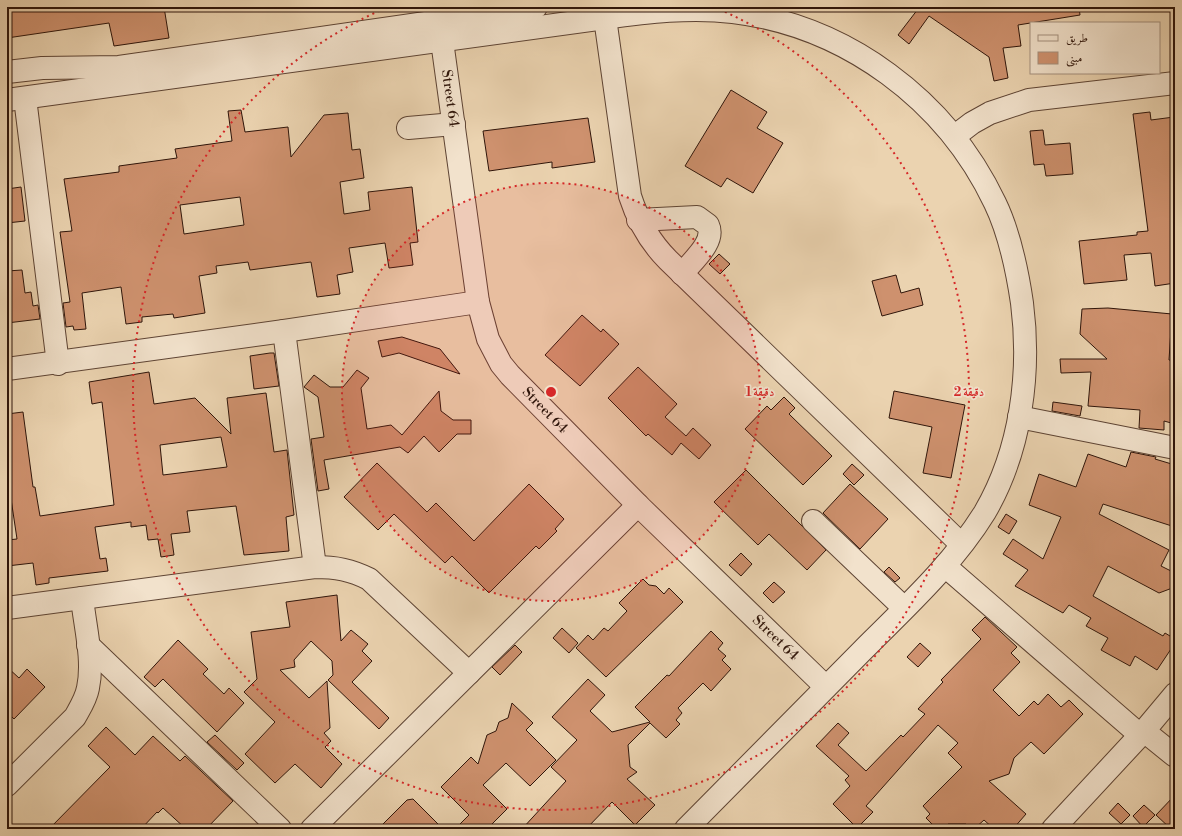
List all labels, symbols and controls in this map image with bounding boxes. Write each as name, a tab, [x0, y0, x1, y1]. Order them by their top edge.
legend	[1030, 22, 1160, 74]
text: طريق	[1066, 31, 1088, 46]
text: مبنى	[1066, 51, 1082, 67]
street label: Street 64	[437, 68, 463, 128]
street label: Street 64	[518, 383, 572, 438]
centre of rings	[544, 385, 558, 399]
text: 1 دقيقة	[746, 385, 774, 400]
text: 2 دقيقة	[954, 385, 984, 400]
street label: Street 64	[748, 611, 803, 665]

